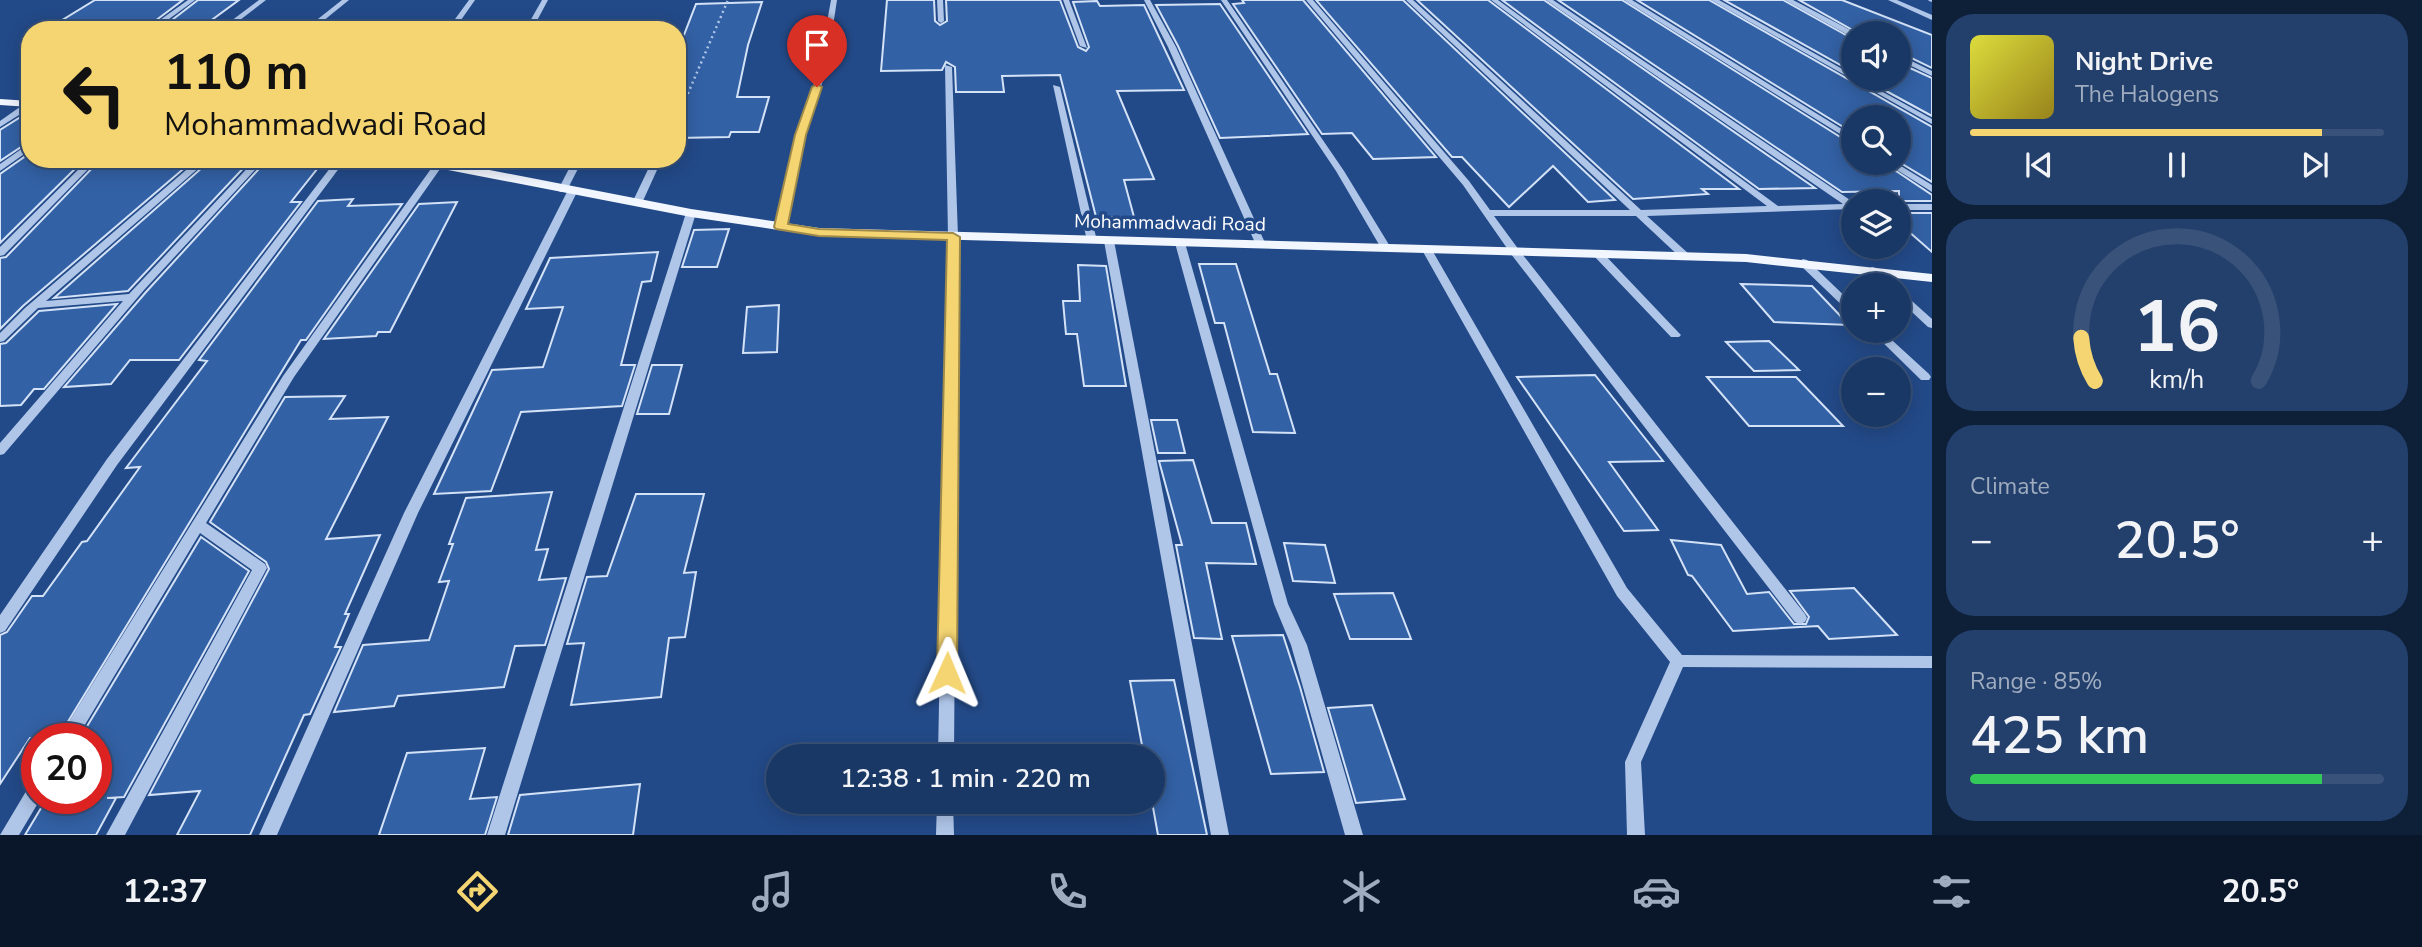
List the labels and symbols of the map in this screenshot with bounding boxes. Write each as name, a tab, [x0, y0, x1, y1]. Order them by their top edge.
pin	[787, 15, 847, 87]
street label: Mohammadwadi Road	[1074, 208, 1266, 238]
position arrow	[910, 636, 984, 710]
speed limit sign: 20	[21, 723, 112, 814]

